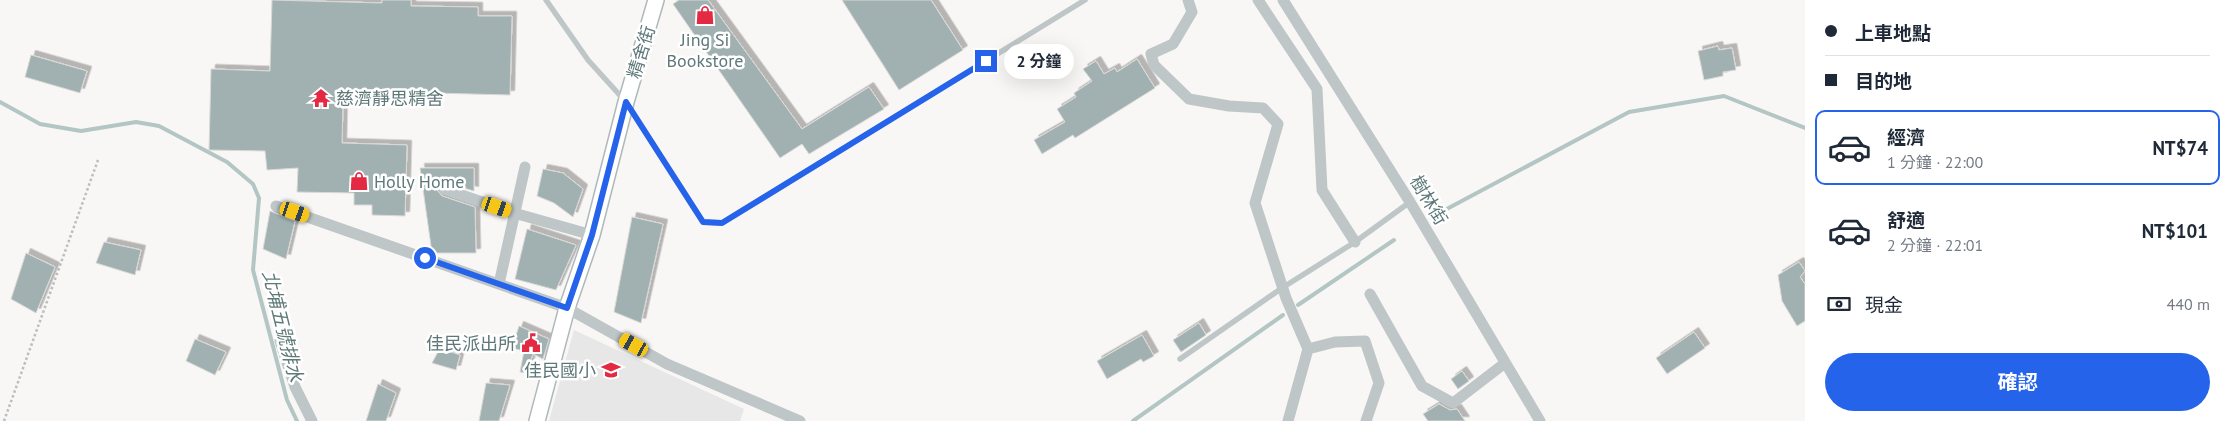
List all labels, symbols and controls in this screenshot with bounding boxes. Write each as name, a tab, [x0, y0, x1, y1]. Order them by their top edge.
shop icon: Jing Si Bookstore	[694, 4, 716, 26]
text: 上車地點	[1855, 21, 1931, 45]
street label: 精舍街	[622, 23, 660, 81]
place label: Jing Si Bookstore	[667, 28, 743, 72]
callout: 2 分鐘	[1004, 44, 1074, 78]
route end	[975, 50, 997, 72]
text: 2 分鐘	[1016, 51, 1062, 71]
text: 目的地	[1855, 69, 1912, 93]
temple icon: 慈濟靜思精舍	[310, 87, 332, 109]
place label: 慈濟靜思精舍	[336, 87, 444, 110]
icon: car	[1827, 125, 1872, 170]
text: 經濟	[1887, 125, 1925, 149]
text: NT$74	[2152, 136, 2208, 160]
text: 1 分鐘 · 22:00	[1887, 152, 1983, 172]
shop icon: Holly Home	[348, 170, 370, 192]
place label: Holly Home	[374, 170, 464, 193]
street label: 樹林街	[1405, 171, 1453, 229]
car	[480, 195, 513, 219]
car	[278, 200, 311, 224]
icon: car	[1827, 208, 1872, 253]
text: 舒適	[1887, 208, 1925, 232]
text: NT$101	[2142, 219, 2208, 243]
text: 2 分鐘 · 22:01	[1887, 235, 1983, 255]
route start	[414, 247, 436, 269]
water label: 北埔五號排水	[258, 268, 309, 385]
icon: cash	[1825, 290, 1853, 318]
text: 現金	[1865, 293, 1903, 317]
text: 440 m	[2167, 294, 2210, 314]
car	[617, 331, 650, 359]
place label: 佳民派出所	[426, 332, 516, 355]
public building icon: 佳民派出所	[520, 332, 542, 354]
button: 確認	[1825, 353, 2210, 411]
place label: 佳民國小	[524, 359, 596, 382]
school or university icon: 佳民國小	[600, 359, 622, 381]

